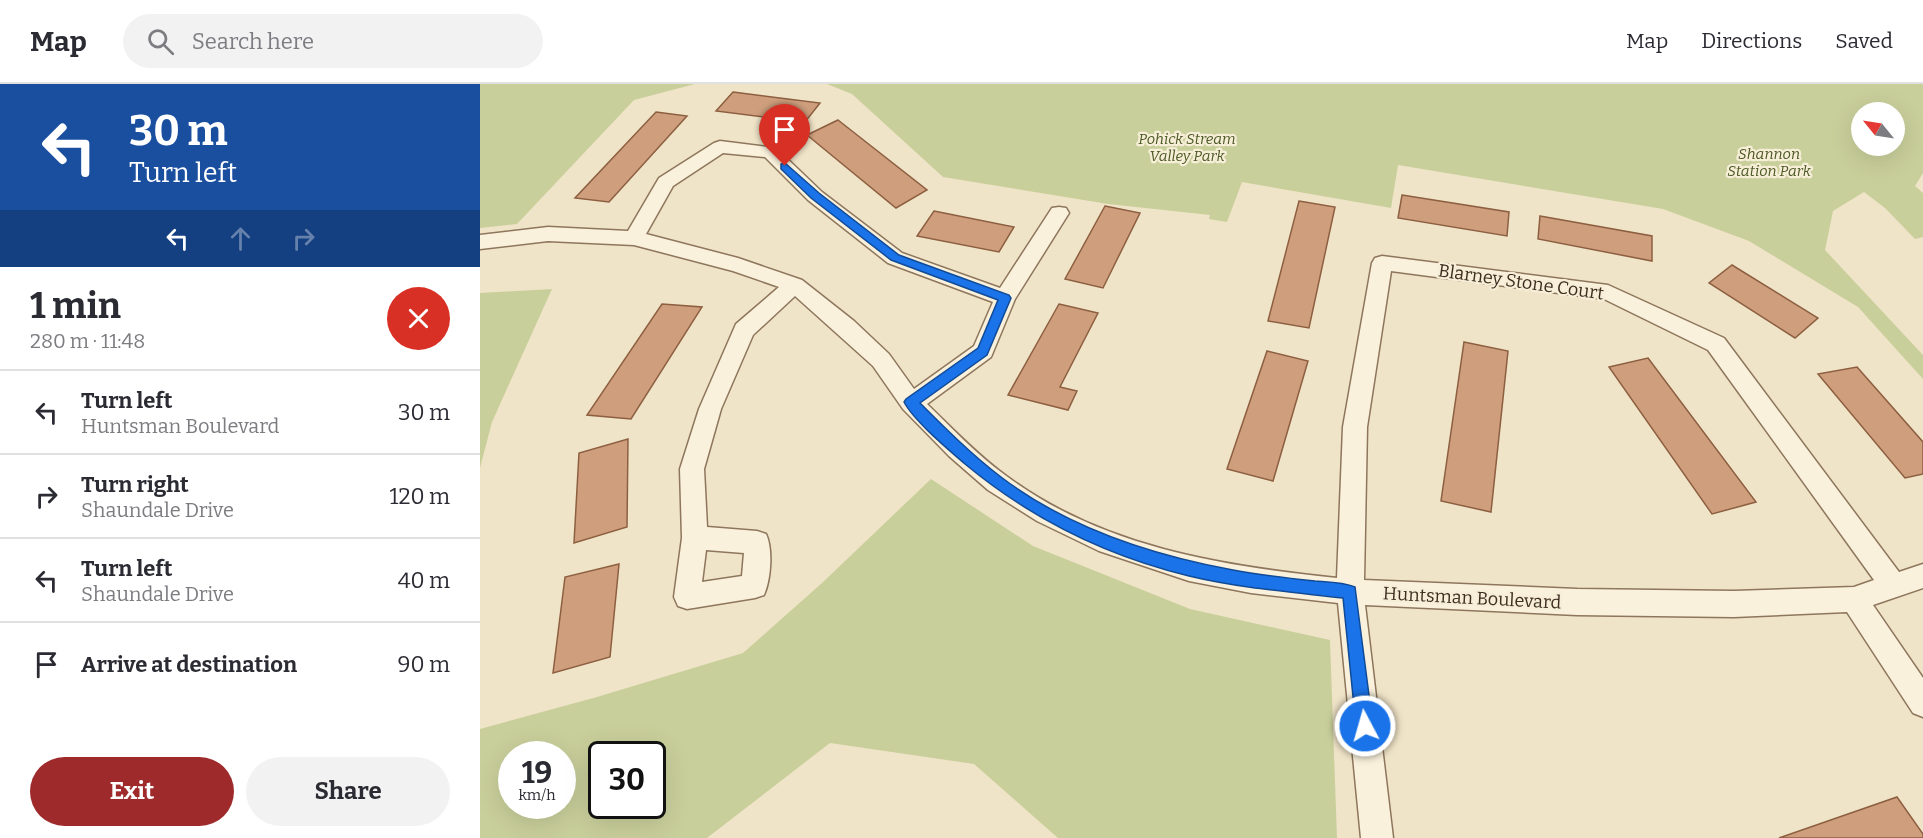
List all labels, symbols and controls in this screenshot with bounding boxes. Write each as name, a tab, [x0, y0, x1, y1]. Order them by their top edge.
search box	[123, 14, 543, 68]
text: Map	[30, 25, 87, 58]
icon: search	[144, 25, 177, 58]
text: Search here	[192, 28, 314, 55]
text: Map	[1626, 28, 1668, 54]
text: Directions	[1701, 28, 1802, 54]
text: Saved	[1835, 28, 1893, 54]
north arrow	[1851, 102, 1905, 156]
map controls	[1851, 102, 1905, 156]
pin	[759, 104, 810, 166]
text: 30 m	[129, 106, 228, 156]
icon: left	[30, 108, 108, 186]
icon: arrive	[768, 113, 801, 146]
park label: Pohick Stream Valley Park	[1138, 130, 1236, 165]
park label: Shannon Station Park	[1727, 145, 1812, 180]
text: Turn left	[129, 157, 237, 189]
icon: left	[161, 222, 194, 255]
icon: ahead	[224, 222, 257, 255]
icon: right	[287, 222, 320, 255]
street label: Blarney Stone Court	[1437, 259, 1606, 305]
text: 1 min	[30, 284, 121, 328]
button: close	[387, 287, 450, 350]
text: 280 m · 11:48	[30, 329, 145, 353]
text: Turn left	[81, 387, 173, 414]
icon: left	[30, 396, 63, 429]
text: 30 m	[398, 399, 450, 426]
text: Huntsman Boulevard	[81, 414, 279, 438]
text: Turn right	[81, 471, 189, 498]
icon: right	[30, 480, 63, 513]
text: 120 m	[390, 483, 450, 510]
text: Shaundale Drive	[81, 498, 234, 522]
text: Turn left	[81, 555, 173, 582]
icon: left	[30, 564, 63, 597]
text: 40 m	[398, 567, 450, 594]
text: Shaundale Drive	[81, 582, 234, 606]
street label: Huntsman Boulevard	[1382, 582, 1562, 614]
icon: arrive	[30, 648, 63, 681]
text: Arrive at destination	[81, 651, 297, 678]
text: 90 m	[398, 651, 450, 678]
position arrow	[1333, 694, 1397, 758]
speed limit sign: 30	[588, 741, 666, 819]
text: 19	[522, 755, 552, 791]
button: Exit	[30, 757, 234, 826]
button: Share	[246, 757, 450, 826]
text: km/h	[518, 786, 556, 804]

